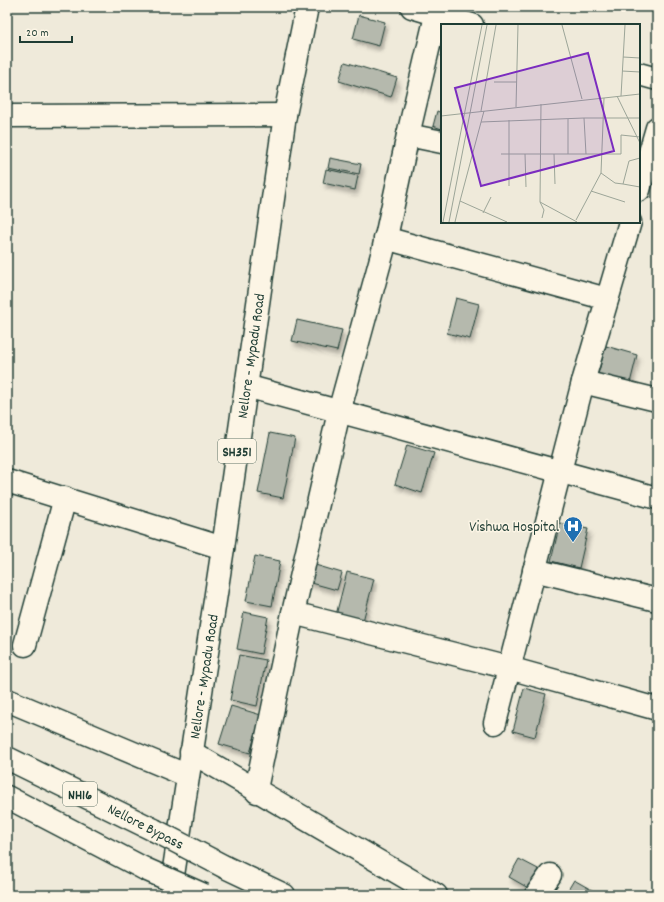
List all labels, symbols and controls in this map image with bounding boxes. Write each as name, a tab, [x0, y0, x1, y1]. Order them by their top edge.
scale bar	[20, 18, 72, 44]
inset map	[441, 24, 640, 223]
text: 20 m	[26, 25, 49, 42]
street label: Nellore - Mypadu Road	[233, 292, 272, 420]
road number: SH351	[218, 439, 256, 463]
hospital icon: Vishwa Hospital	[562, 515, 584, 543]
place label: Vishwa Hospital	[469, 517, 559, 539]
street label: Nellore - Mypadu Road	[185, 613, 226, 741]
road number: NH16	[63, 782, 97, 806]
street label: Nellore Bypass	[103, 799, 187, 856]

